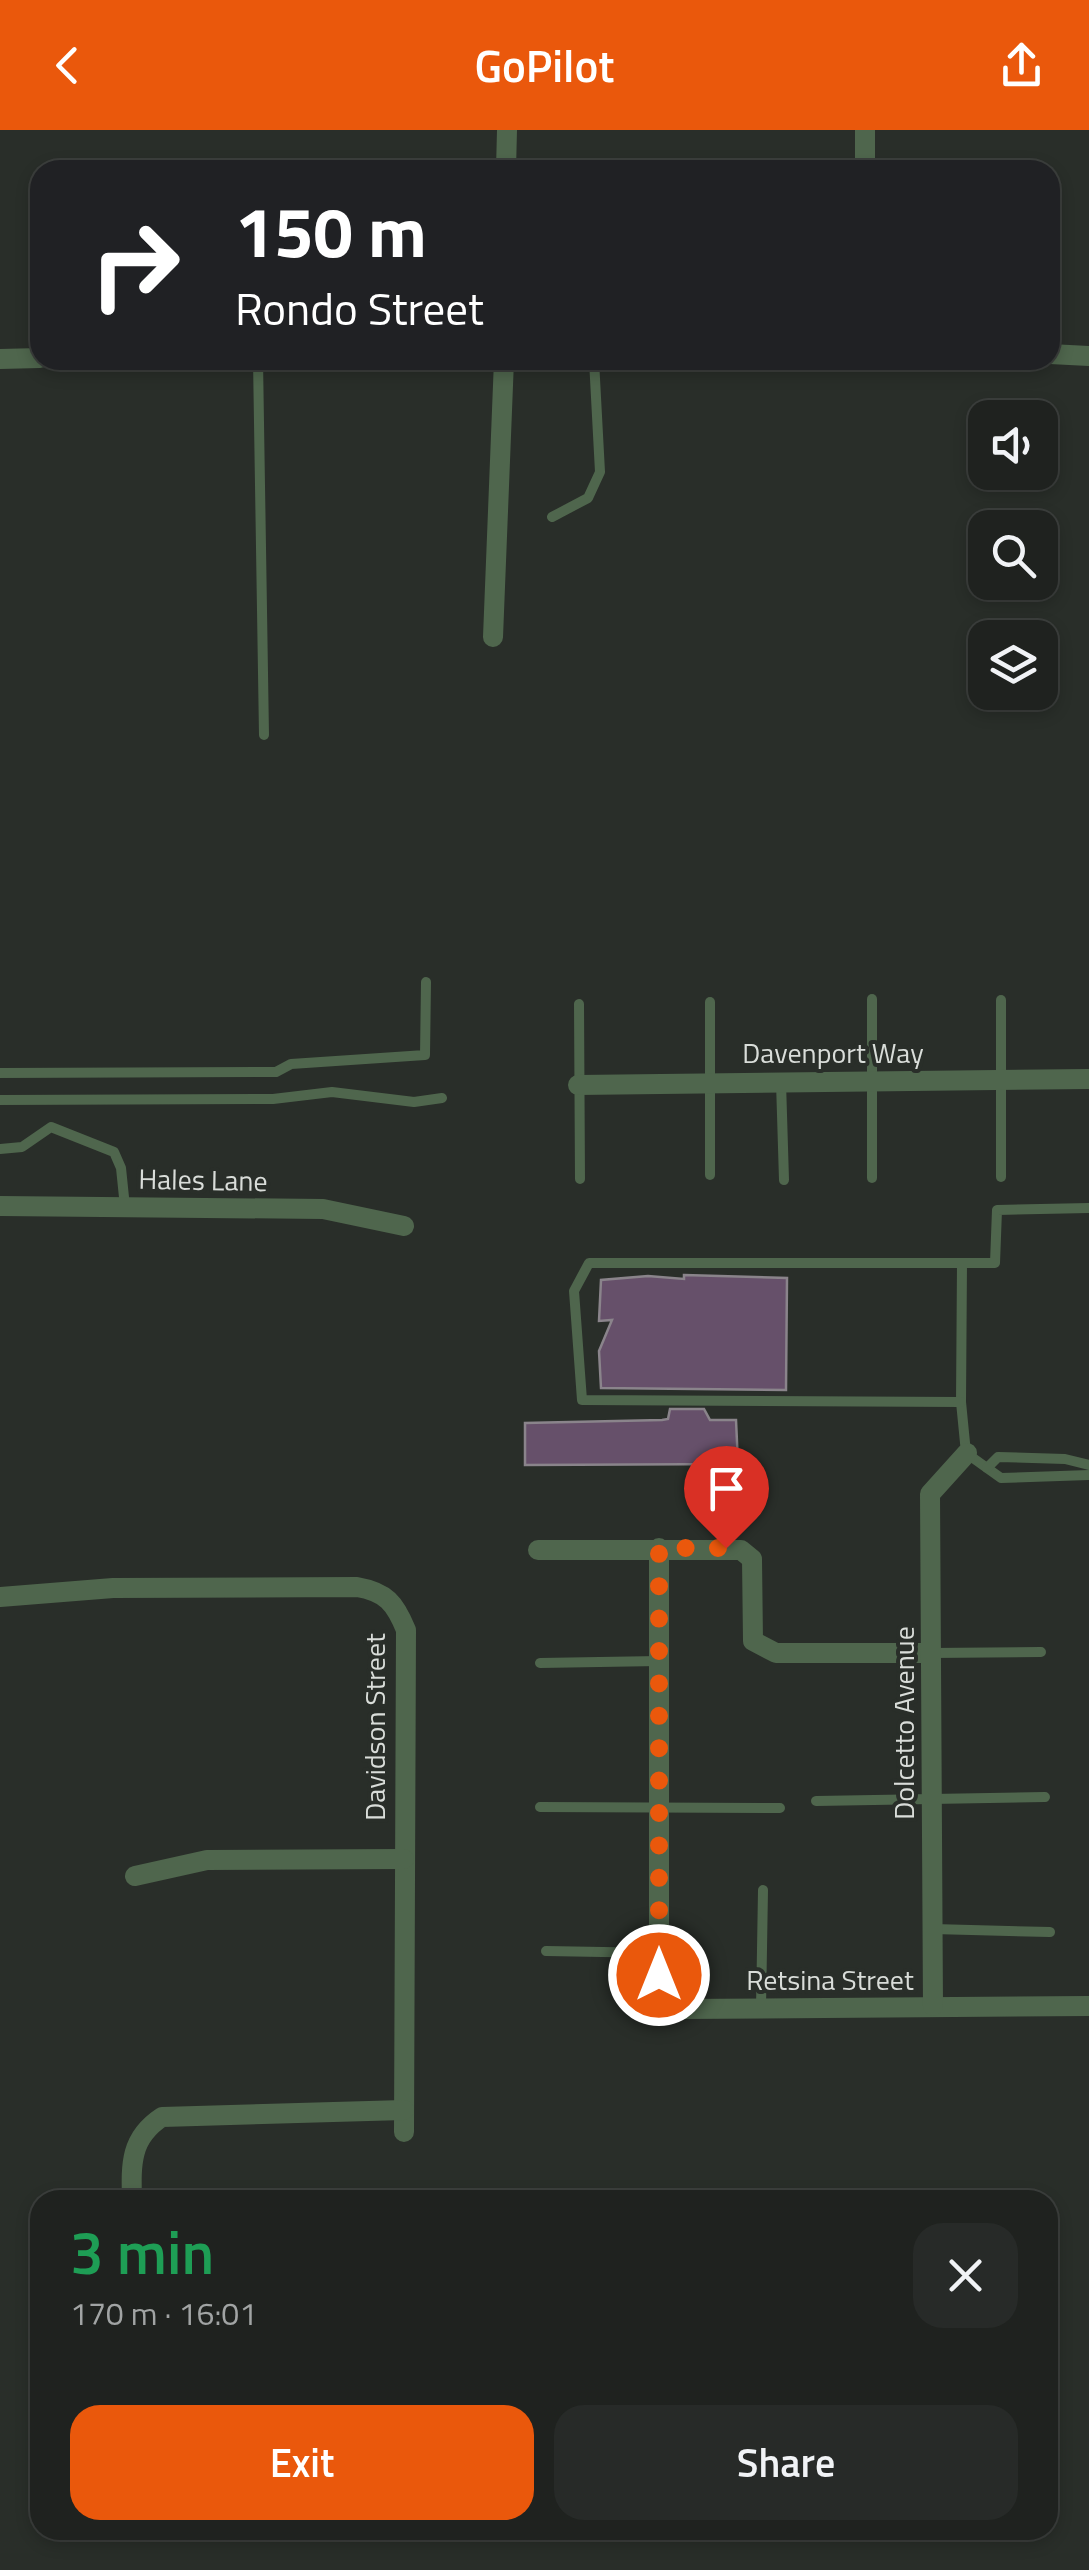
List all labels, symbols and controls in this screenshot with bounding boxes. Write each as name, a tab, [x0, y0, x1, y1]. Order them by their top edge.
text: GoPilot	[475, 31, 614, 99]
icon: back	[40, 38, 95, 93]
icon: share	[994, 38, 1049, 93]
text: 150 m	[235, 178, 427, 284]
icon: right	[70, 200, 200, 330]
text: Rondo Street	[235, 274, 484, 342]
map controls	[968, 400, 1058, 710]
button: sound	[968, 400, 1058, 490]
button: search	[968, 510, 1058, 600]
button: layers	[968, 620, 1058, 710]
street label: Davenport Way	[742, 1031, 924, 1074]
street label: Hales Lane	[138, 1157, 268, 1202]
pin	[684, 1446, 769, 1549]
icon: arrive	[699, 1461, 754, 1516]
street label: Dolcetto Avenue	[882, 1626, 925, 1820]
street label: Davidson Street	[353, 1633, 396, 1821]
position arrow	[607, 1923, 711, 2027]
street label: Retsina Street	[746, 1958, 914, 2001]
text: 3 min	[70, 2206, 214, 2297]
button: close	[913, 2223, 1018, 2328]
text: 170 m · 16:01	[70, 2289, 257, 2337]
button: Exit	[70, 2405, 534, 2520]
button: Share	[554, 2405, 1018, 2520]

